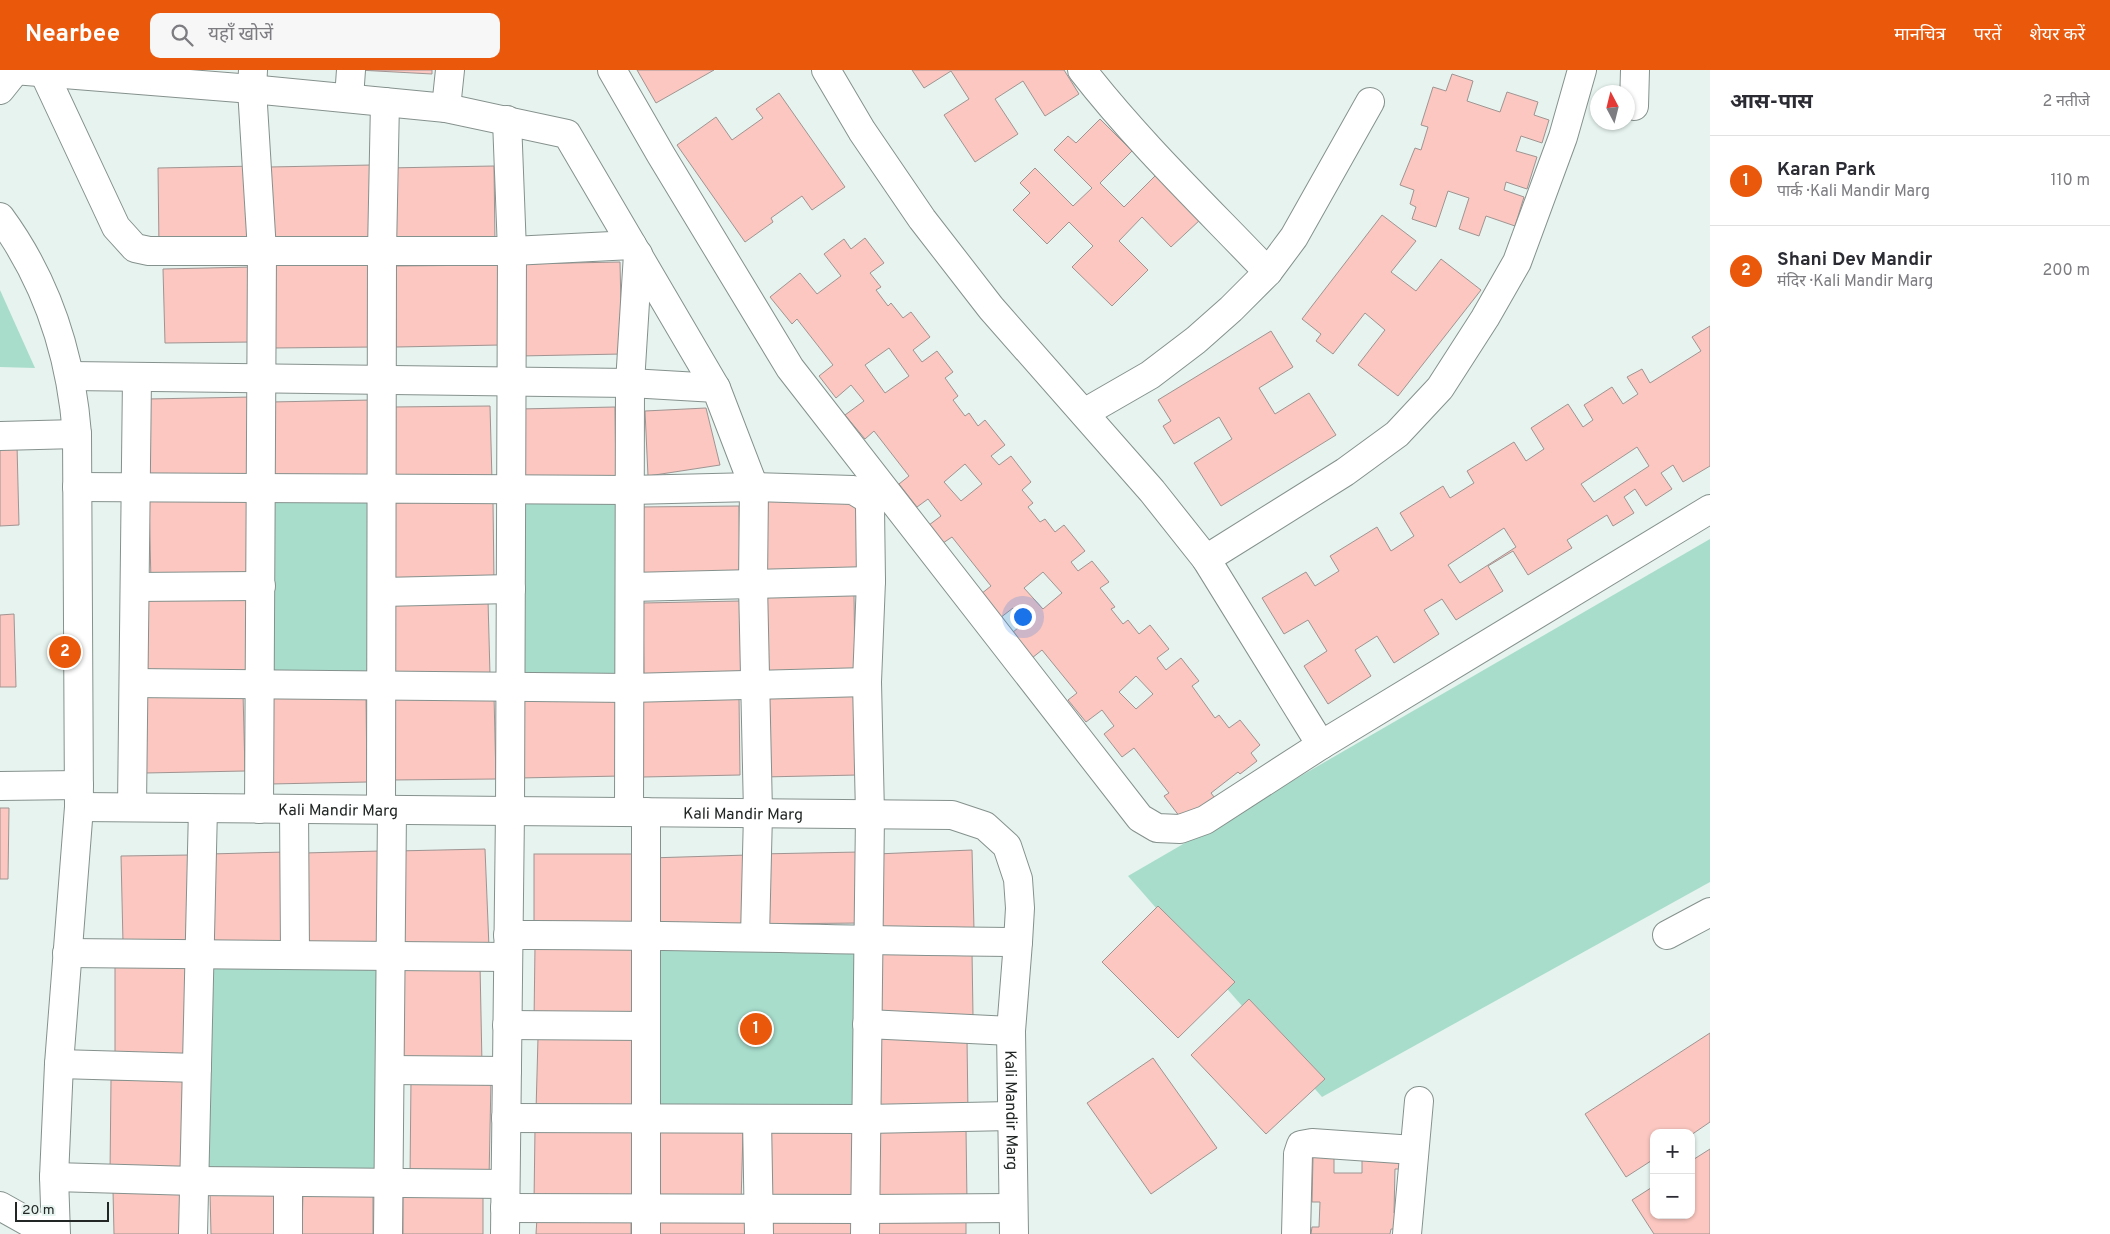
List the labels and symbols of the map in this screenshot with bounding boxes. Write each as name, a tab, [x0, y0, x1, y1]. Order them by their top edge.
north arrow	[1590, 85, 1635, 130]
your location	[1010, 604, 1036, 630]
pin: 2	[49, 633, 81, 671]
street label: Kali Mandir Marg	[278, 801, 398, 822]
street label: Kali Mandir Marg	[683, 805, 803, 826]
pin: 1	[740, 1010, 772, 1048]
street label: Kali Mandir Marg	[999, 1050, 1021, 1170]
scale bar	[15, 1199, 109, 1222]

